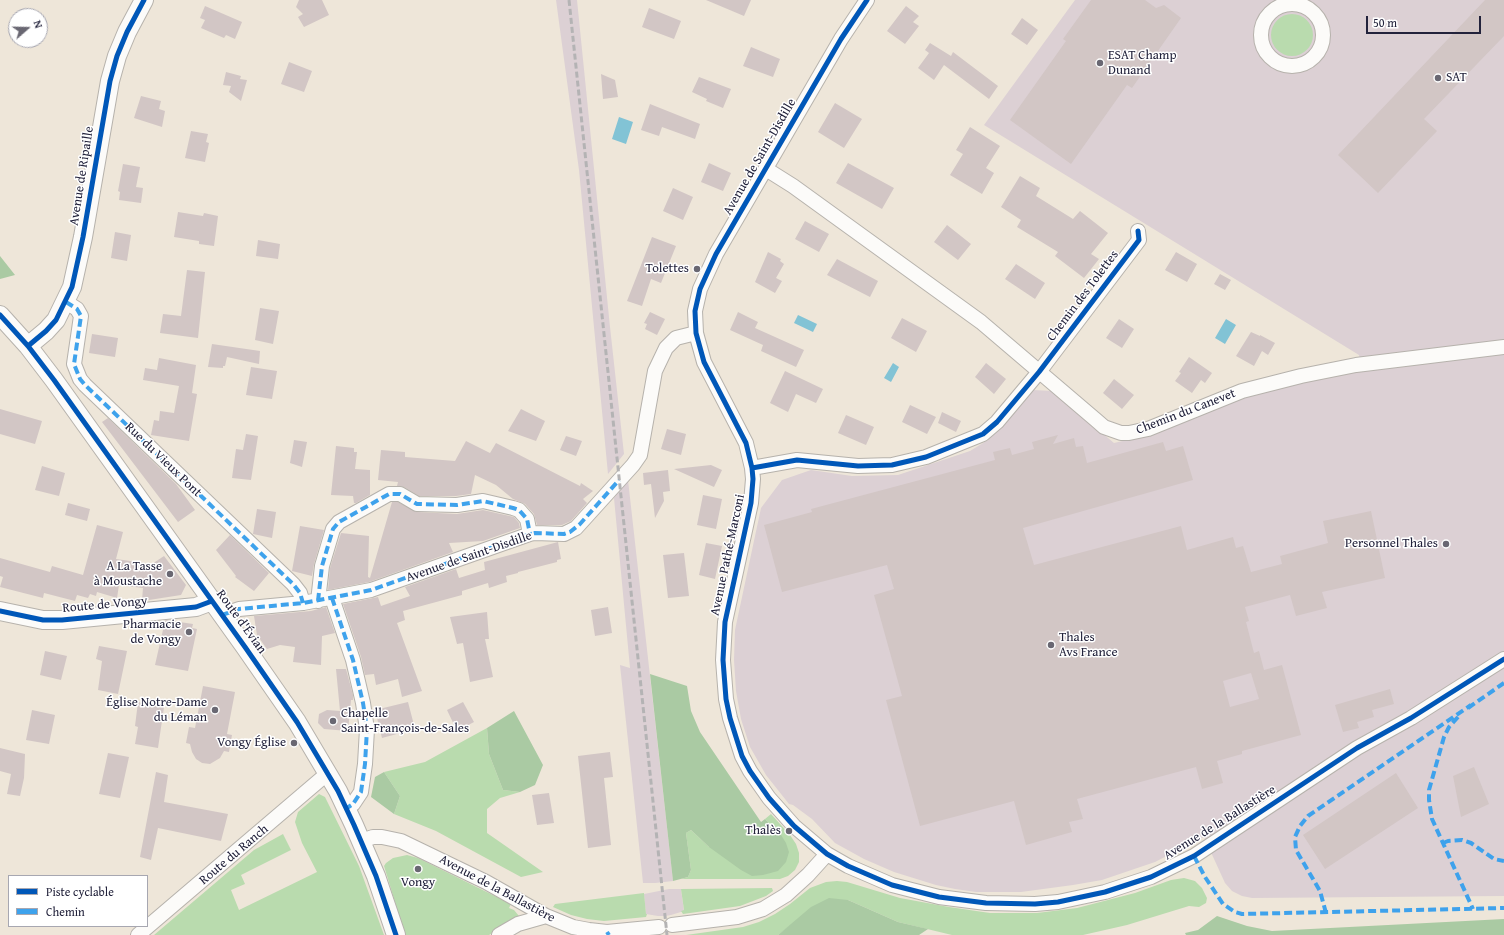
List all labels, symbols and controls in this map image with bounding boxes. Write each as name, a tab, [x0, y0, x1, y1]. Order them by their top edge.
north arrow	[8, 8, 48, 48]
scale bar	[1368, 8, 1483, 34]
text: 50 m	[1373, 14, 1397, 31]
text: N	[30, 18, 47, 30]
place label: ESAT Champ Dunand	[1108, 48, 1176, 79]
marker: ESAT Champ Dunand	[1095, 58, 1105, 68]
place label: SAT	[1446, 70, 1467, 86]
marker: SAT	[1433, 73, 1443, 83]
street label: Avenue de Saint-Disdille	[720, 96, 800, 218]
street label: Avenue de Ripaille	[66, 125, 98, 227]
street label: Chemin des Tolettes	[1044, 248, 1122, 344]
place label: Tolettes	[645, 261, 689, 277]
marker: Tolettes	[692, 264, 702, 274]
street label: Chemin du Canevet	[1134, 386, 1238, 438]
street label: Rue du Vieux Pont	[121, 419, 205, 501]
street label: Avenue Pathé-Marconi	[708, 493, 748, 617]
street label: Avenue de Saint-Disdille	[404, 528, 534, 586]
place label: Personnel Thales	[1345, 536, 1438, 552]
marker: Personnel Thales	[1441, 539, 1451, 549]
place label: A La Tasse à Moustache	[94, 559, 162, 590]
marker: A La Tasse à Moustache	[165, 569, 175, 579]
street label: Route d'Évian	[213, 587, 269, 657]
street label: Route de Vongy	[62, 594, 148, 616]
place label: Pharmacie de Vongy	[123, 617, 181, 648]
marker: Pharmacie de Vongy	[184, 627, 194, 637]
place label: Thales Avs France	[1059, 630, 1118, 661]
marker: Thales Avs France	[1046, 640, 1056, 650]
place label: Église Notre-Dame du Léman	[106, 695, 207, 726]
marker: Église Notre-Dame du Léman	[210, 705, 220, 715]
place label: Chapelle Saint-François-de-Sales	[341, 706, 469, 737]
marker: Chapelle Saint-François-de-Sales	[328, 716, 338, 726]
place label: Vongy Église	[217, 735, 286, 751]
marker: Vongy Église	[289, 738, 299, 748]
street label: Avenue de la Ballastière	[1161, 782, 1279, 864]
street label: Route du Ranch	[196, 822, 272, 888]
place label: Thalès	[745, 823, 781, 839]
marker: Thalès	[784, 826, 794, 836]
street label: Avenue de la Ballastière	[436, 852, 558, 926]
marker: Vongy	[413, 864, 423, 874]
legend	[8, 875, 148, 927]
place label: Vongy	[401, 875, 435, 891]
text: Piste cyclable	[46, 883, 114, 900]
text: Chemin	[46, 903, 85, 920]

